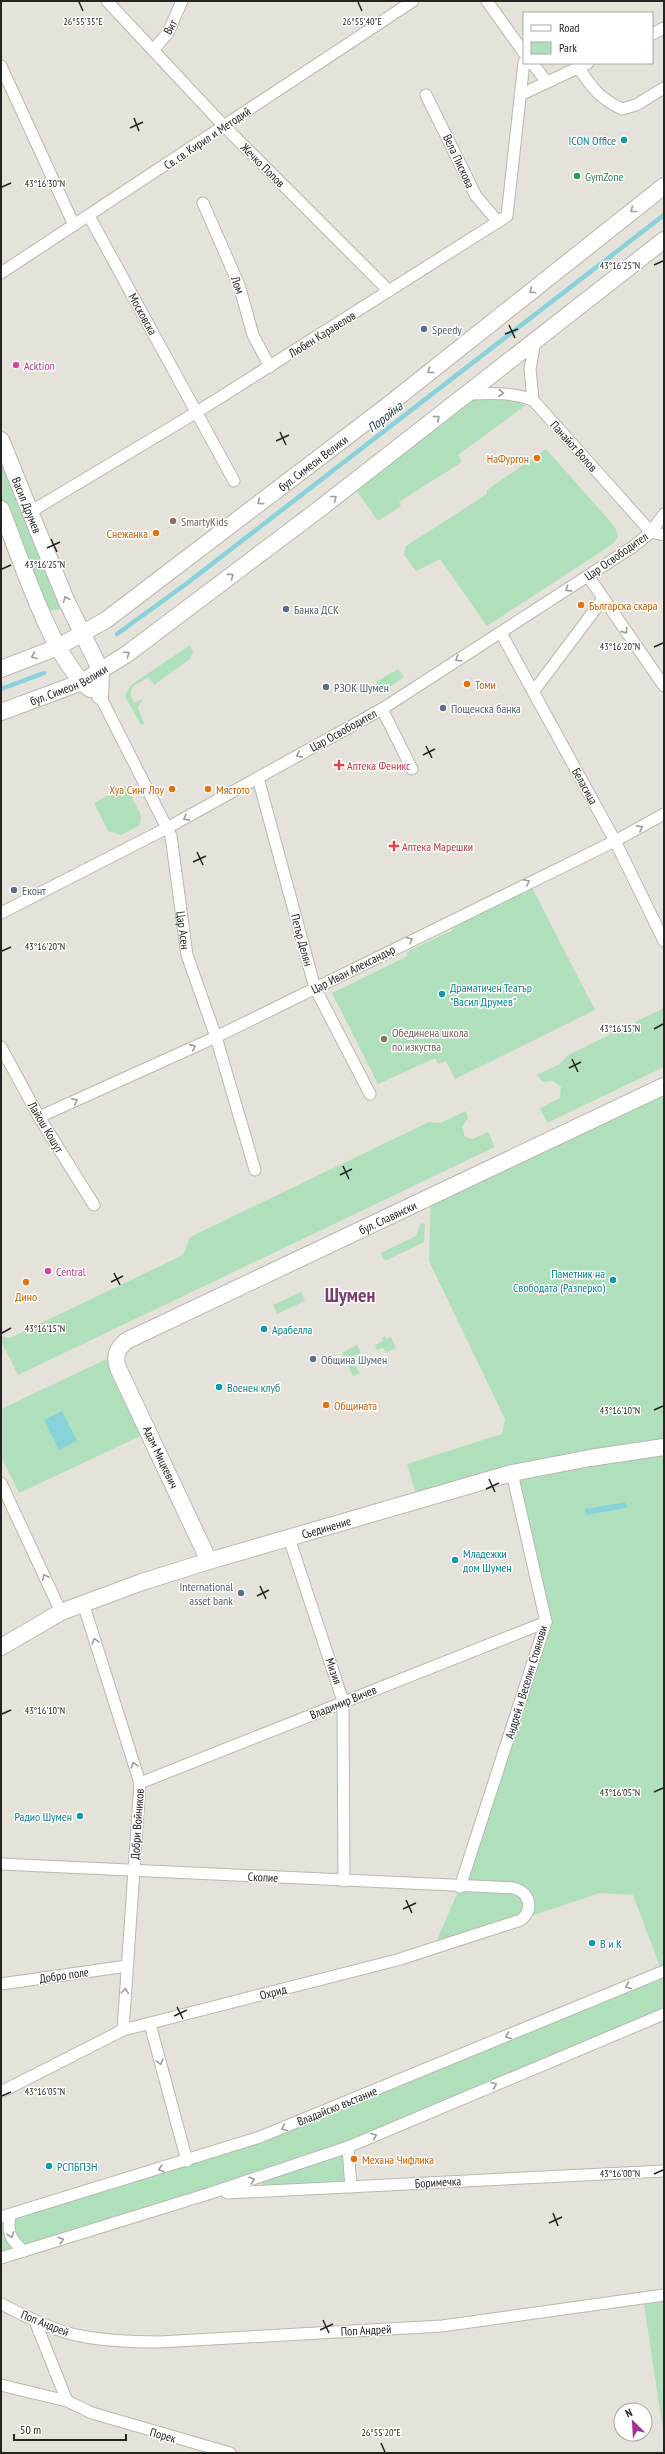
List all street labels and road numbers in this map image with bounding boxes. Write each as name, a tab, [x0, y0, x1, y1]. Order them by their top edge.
street label: Вит	[160, 17, 180, 37]
street label: Св. св. Кирил и Методий	[161, 103, 253, 173]
street label: Вела Пискова	[440, 132, 478, 191]
street label: Жечко Попов	[237, 139, 288, 190]
street label: Лом	[228, 273, 248, 296]
street label: Московска	[125, 291, 161, 338]
street label: Любен Каравелов	[285, 307, 358, 361]
street label: Панайот Волов	[547, 417, 601, 475]
street label: бул. Симеон Велики	[275, 431, 351, 494]
street label: Васил Друмев	[9, 474, 46, 535]
street label: Цар Освободител	[581, 528, 651, 583]
street label: бул. Симеон Велики	[28, 661, 110, 708]
street label: Цар Освободител	[307, 705, 379, 755]
street label: Беласица	[569, 765, 601, 807]
street label: Цар Асен	[174, 910, 194, 950]
street label: Петър Делян	[288, 912, 316, 968]
street label: Цар Иван Александър	[308, 941, 398, 997]
street label: Лайош Кошут	[24, 1098, 67, 1155]
street label: бул. Славянски	[356, 1197, 419, 1237]
street label: Адам Мицкевич	[140, 1423, 182, 1491]
street label: Съединение	[300, 1513, 353, 1541]
street label: Андрей и Веселин Стоянови	[502, 1623, 550, 1741]
street label: Мизия	[323, 1656, 346, 1687]
street label: Владимир Вичев	[307, 1682, 379, 1722]
street label: Добри Войников	[127, 1788, 147, 1860]
street label: Скопие	[247, 1869, 279, 1885]
street label: Добро поле	[38, 1964, 90, 1986]
street label: Охрид	[258, 1981, 289, 2003]
street label: Владайско въстание	[295, 2083, 379, 2129]
street label: Боримечка	[414, 2173, 462, 2191]
street label: Поп Андрей	[19, 2307, 71, 2339]
street label: Поп Андрей	[340, 2321, 392, 2339]
street label: Порек	[148, 2424, 178, 2446]

